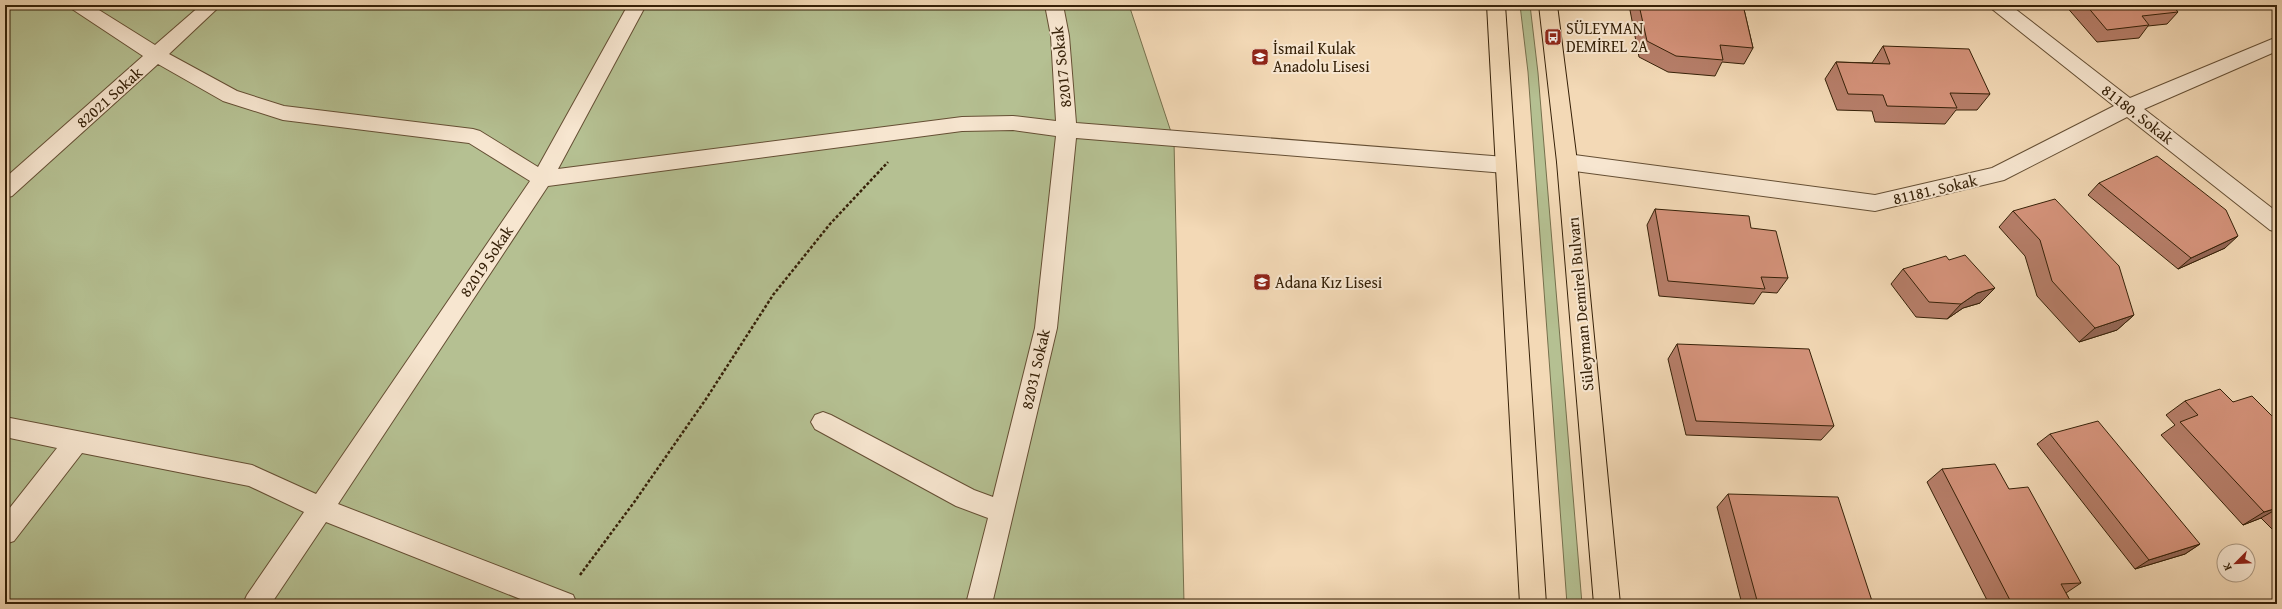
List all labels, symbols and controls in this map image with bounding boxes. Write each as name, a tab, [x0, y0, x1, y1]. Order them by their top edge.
place label: SÜLEYMAN DEMİREL 2A	[1566, 16, 1648, 58]
street label: 82017 Sokak	[1045, 24, 1077, 109]
bus stop icon: SÜLEYMAN DEMİREL 2A	[1543, 27, 1563, 47]
place label: İsmail Kulak Anadolu Lisesi	[1273, 36, 1370, 78]
school or university icon: İsmail Kulak Anadolu Lisesi	[1250, 47, 1270, 67]
street label: 82021 Sokak	[71, 60, 148, 133]
street label: 81180. Sokak	[2097, 78, 2180, 150]
street label: 81181. Sokak	[1891, 167, 1980, 210]
street label: Süleyman Demirel Bulvarı	[1560, 215, 1600, 392]
street label: 82019 Sokak	[453, 220, 519, 302]
place label: Adana Kız Lisesi	[1275, 270, 1383, 294]
school or university icon: Adana Kız Lisesi	[1252, 272, 1272, 292]
street label: 82031 Sokak	[1014, 326, 1056, 412]
north arrow	[2216, 543, 2256, 583]
text: K	[2218, 561, 2236, 573]

